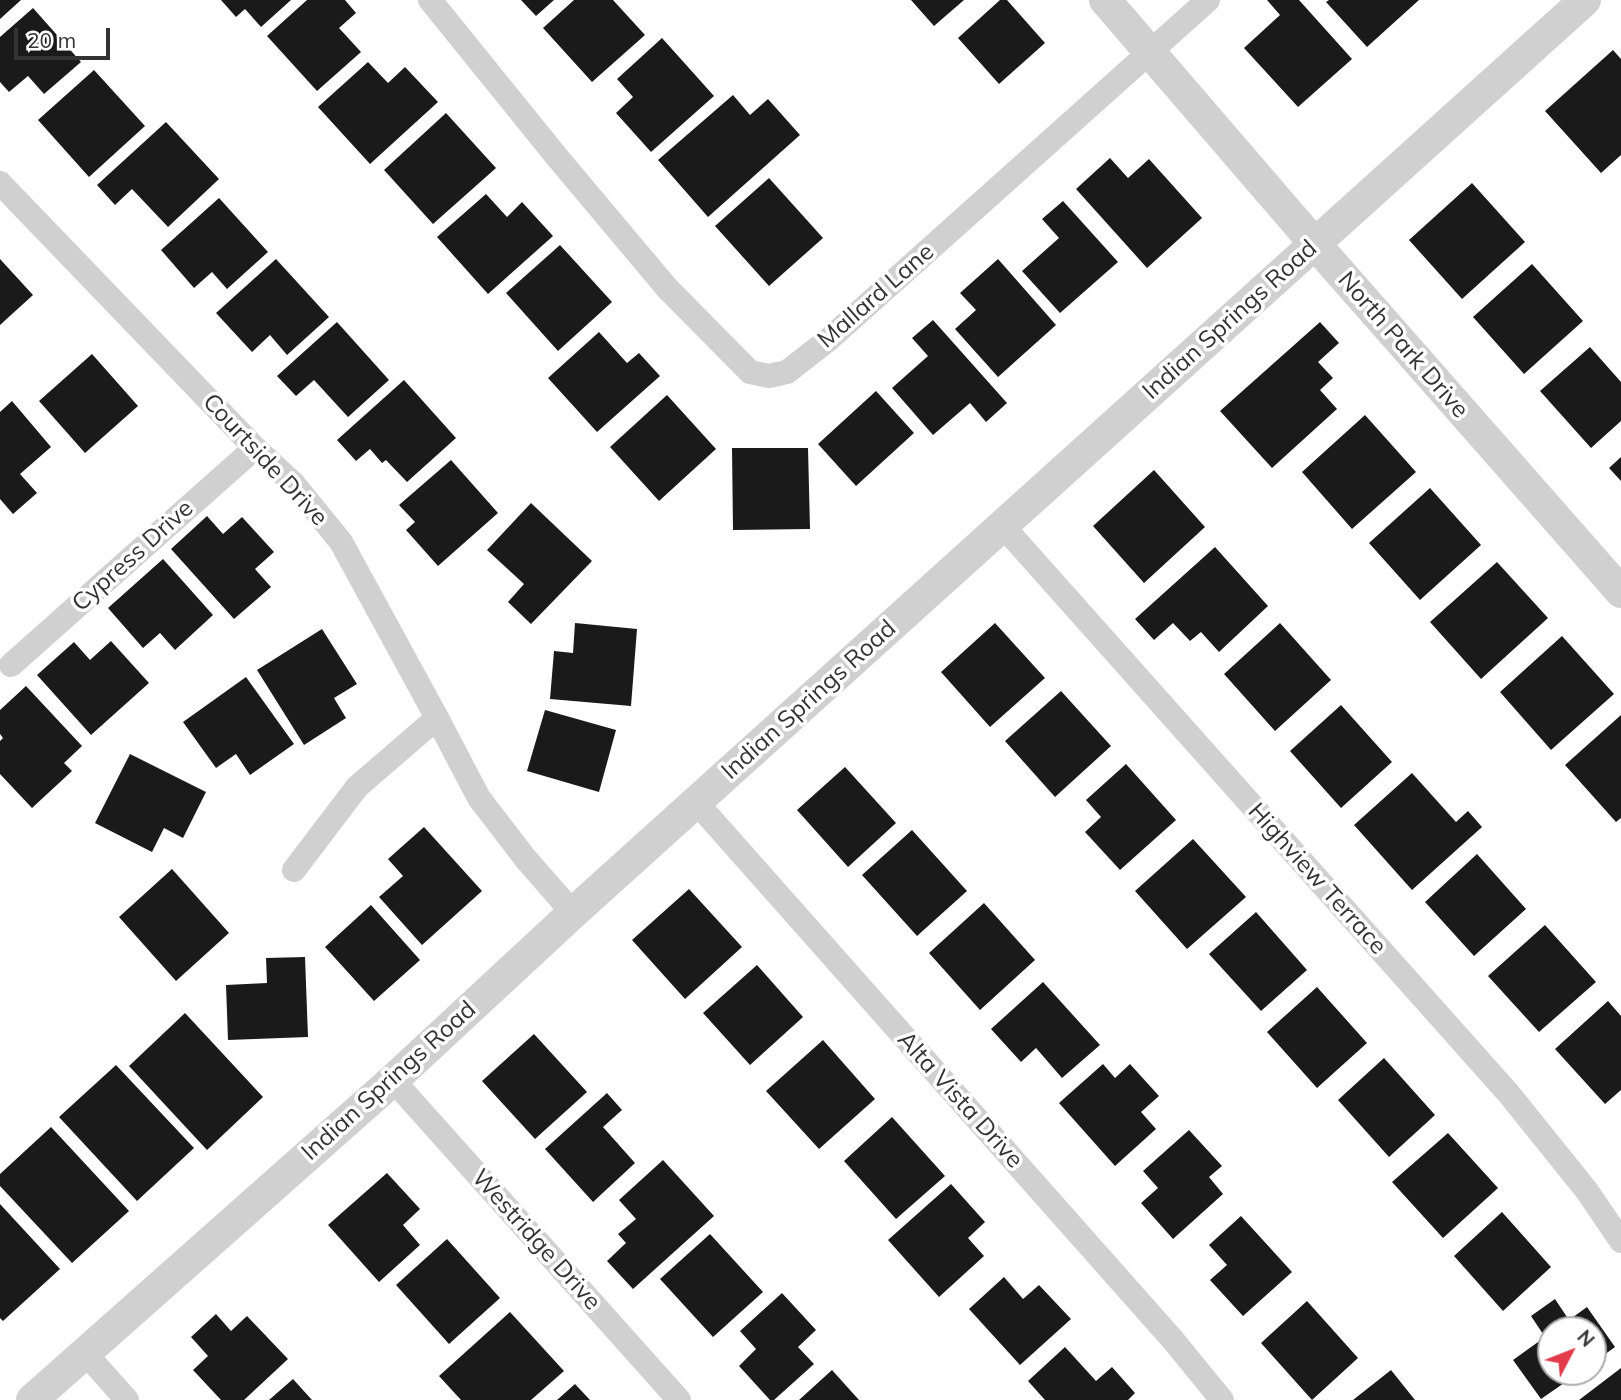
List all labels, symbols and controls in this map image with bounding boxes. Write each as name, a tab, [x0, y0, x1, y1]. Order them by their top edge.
scale bar	[18, 14, 114, 58]
text: 20 m	[27, 27, 76, 53]
street label: Indian Springs Road	[1137, 234, 1323, 406]
street label: Mallard Lane	[812, 238, 940, 354]
street label: North Park Drive	[1332, 266, 1474, 424]
street label: Courtside Drive	[196, 388, 334, 532]
street label: Cypress Drive	[67, 494, 199, 618]
street label: Indian Springs Road	[716, 614, 902, 786]
street label: Highview Terrace	[1242, 798, 1392, 960]
street label: Indian Springs Road	[296, 995, 482, 1167]
street label: Alta Vista Drive	[891, 1026, 1029, 1174]
street label: Westridge Drive	[465, 1164, 607, 1316]
north arrow	[1537, 1316, 1607, 1386]
text: N	[1572, 1325, 1600, 1352]

